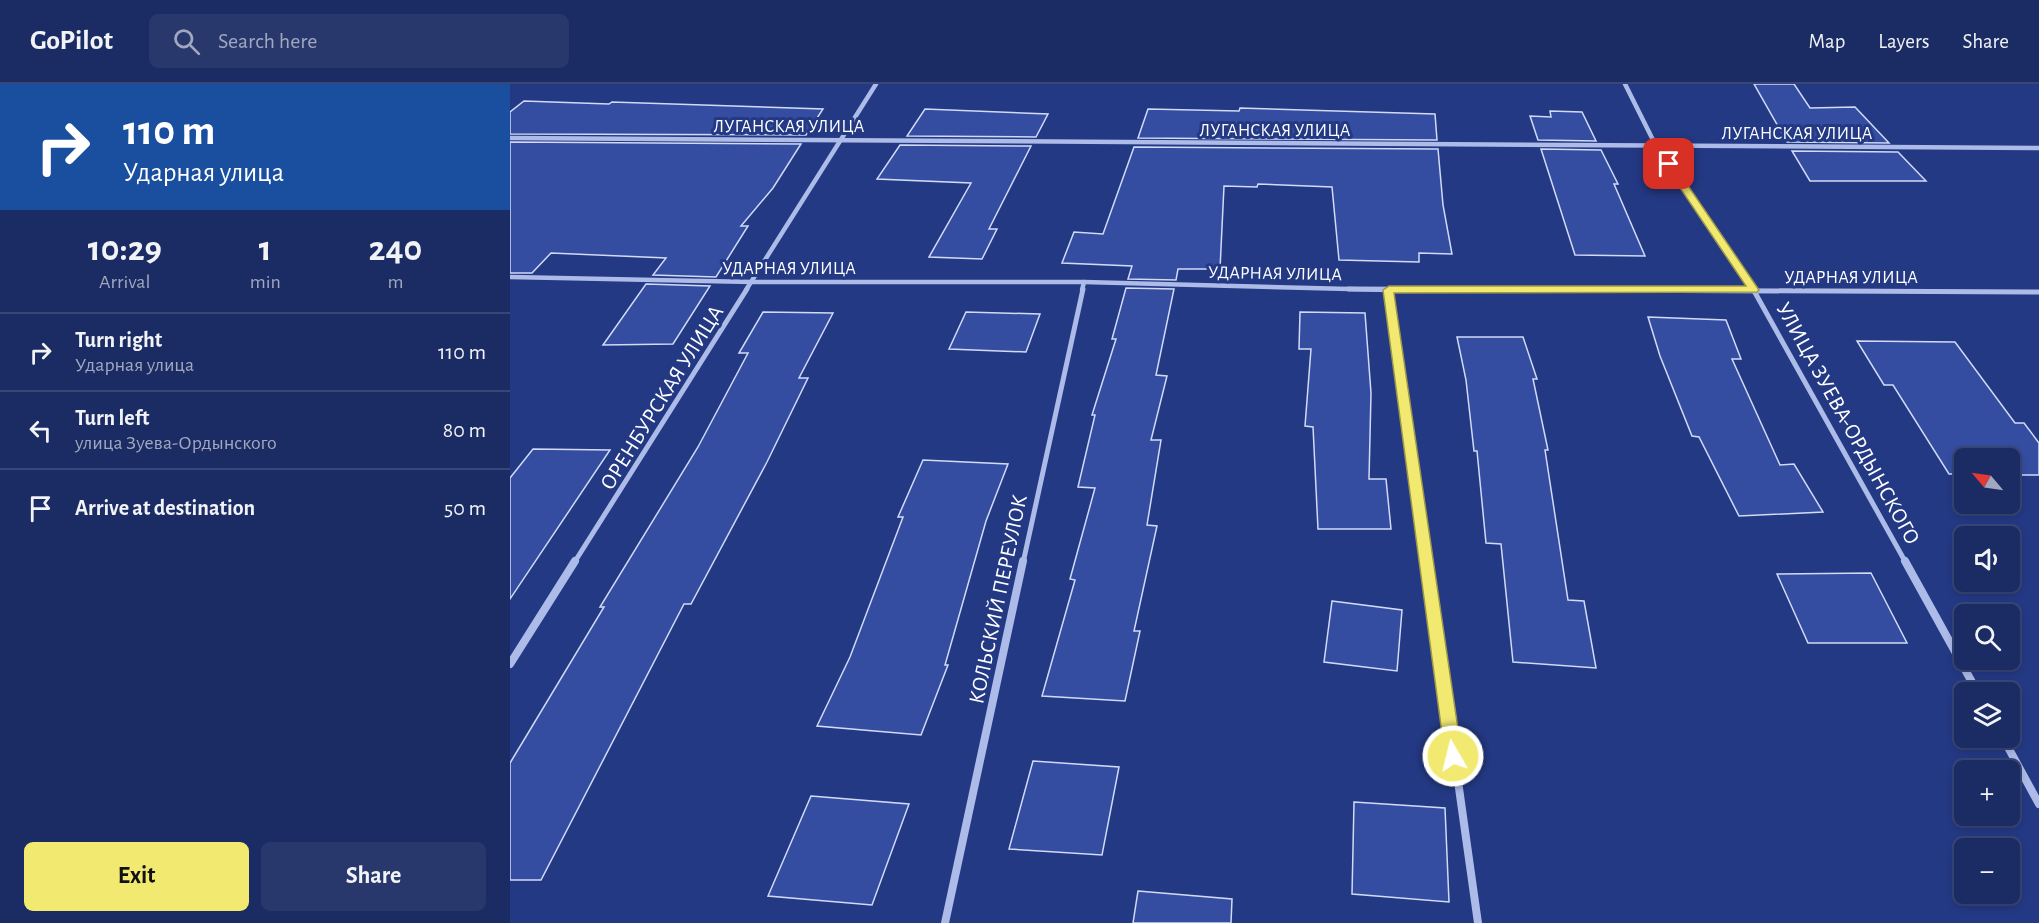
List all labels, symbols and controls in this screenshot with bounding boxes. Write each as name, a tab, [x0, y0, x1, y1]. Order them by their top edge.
search box	[149, 14, 569, 68]
icon: search	[170, 25, 203, 58]
text: GoPilot	[30, 27, 113, 55]
text: Search here	[218, 30, 318, 52]
text: Map	[1809, 31, 1845, 52]
text: Layers	[1878, 31, 1929, 52]
text: Share	[1962, 31, 2009, 52]
icon: right	[24, 108, 102, 186]
text: 110 m	[123, 110, 215, 152]
street label: ЛУГАНСКАЯ УЛИЦА	[714, 118, 865, 136]
street label: ЛУГАНСКАЯ УЛИЦА	[1200, 122, 1351, 140]
street label: ЛУГАНСКАЯ УЛИЦА	[1722, 125, 1873, 143]
pin	[1643, 138, 1694, 189]
icon: arrive	[1652, 147, 1685, 180]
text: Ударная улица	[123, 159, 284, 186]
text: 10:29	[88, 231, 162, 267]
text: 1	[259, 231, 272, 267]
text: 240	[369, 231, 422, 267]
street label: УДАРНАЯ УЛИЦА	[722, 260, 856, 278]
street label: УДАРНАЯ УЛИЦА	[1208, 264, 1342, 284]
street label: УДАРНАЯ УЛИЦА	[1784, 269, 1918, 287]
text: Arrival	[99, 272, 151, 292]
text: min	[250, 272, 281, 292]
text: m	[387, 272, 403, 292]
street label: УЛИЦА ЗУЕВА-ОРДЫНСКОГО	[1772, 299, 1924, 548]
street label: ОРЕНБУРСКАЯ УЛИЦА	[596, 301, 728, 494]
text: Turn right	[75, 329, 162, 351]
icon: right	[24, 336, 57, 369]
text: 110 m	[438, 341, 486, 363]
text: Ударная улица	[75, 355, 194, 375]
text: Turn left	[75, 407, 149, 429]
icon: left	[24, 414, 57, 447]
text: 80 m	[443, 419, 486, 441]
text: улица Зуева-Ордынского	[75, 433, 277, 453]
north arrow	[1954, 448, 2020, 514]
map controls	[1954, 448, 2020, 904]
icon: arrive	[24, 492, 57, 525]
street label: КОЛЬСКИЙ ПЕРЕУЛОК	[965, 493, 1031, 706]
text: Arrive at destination	[75, 497, 255, 519]
text: 50 m	[444, 497, 486, 519]
button: sound	[1954, 526, 2020, 592]
button: search	[1954, 604, 2020, 670]
button: layers	[1954, 682, 2020, 748]
position arrow	[1421, 724, 1485, 788]
button: +	[1954, 760, 2020, 826]
button: −	[1954, 838, 2020, 904]
button: Exit	[24, 842, 249, 911]
button: Share	[261, 842, 486, 911]

